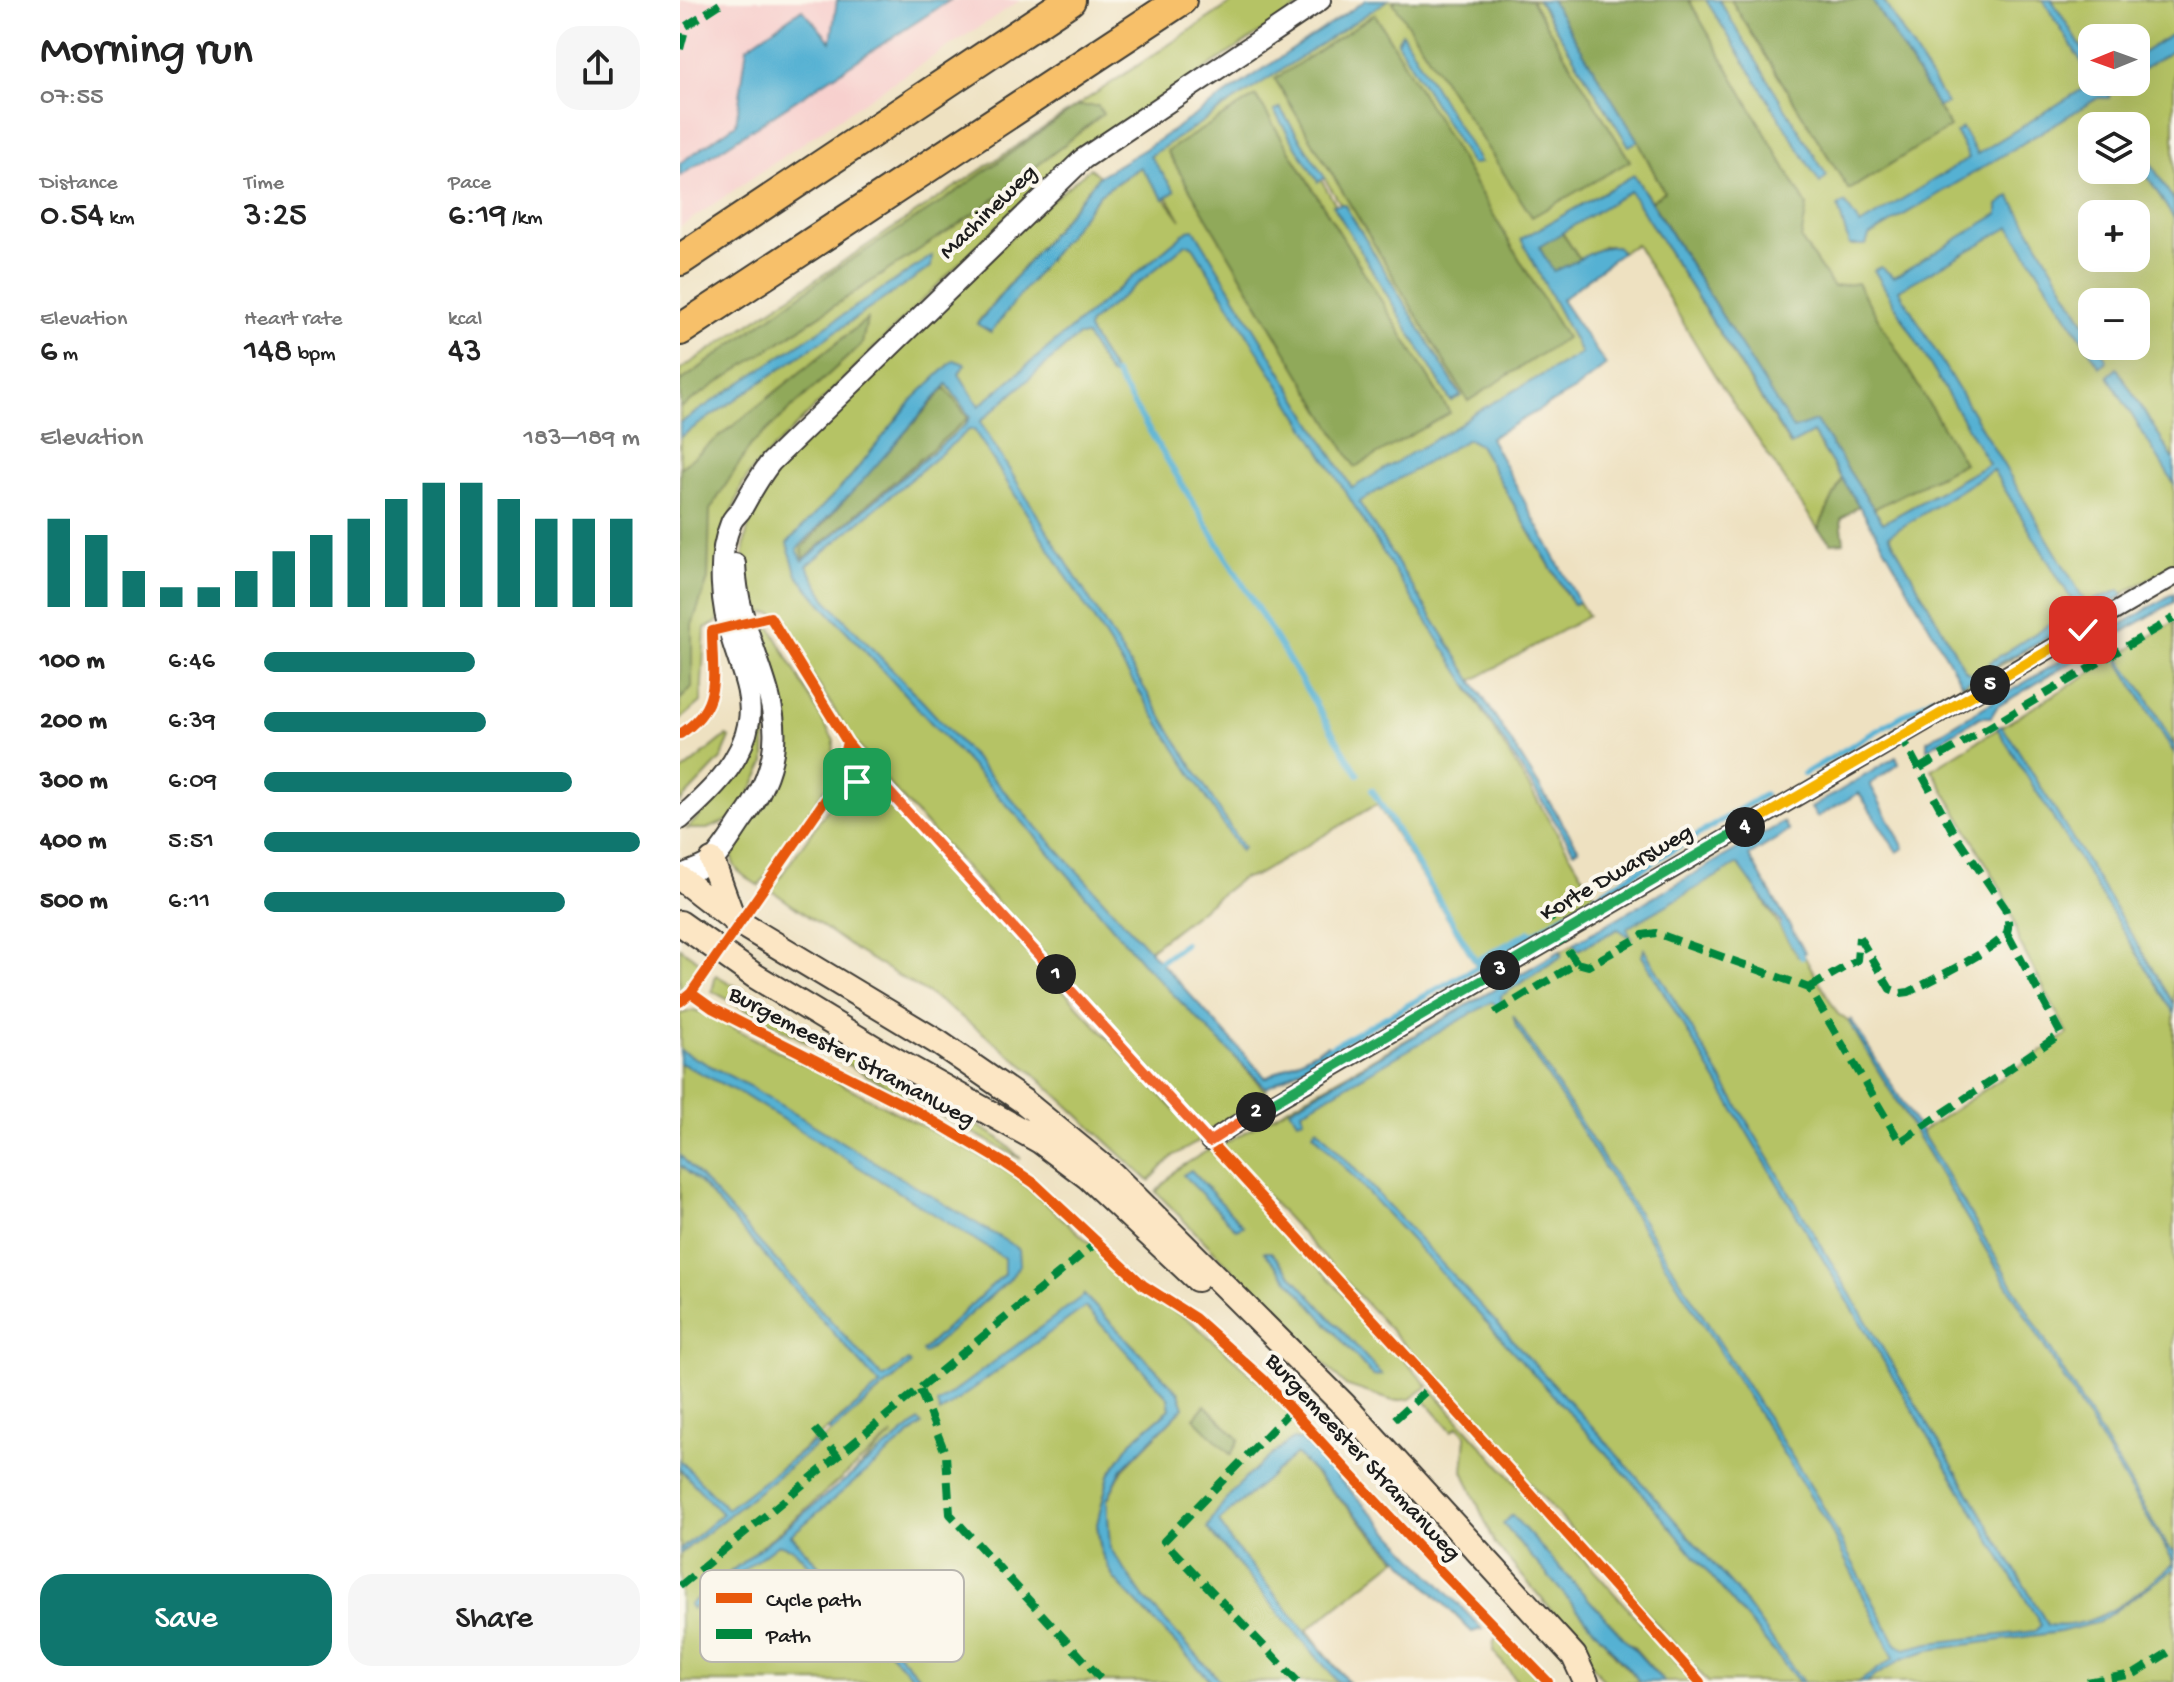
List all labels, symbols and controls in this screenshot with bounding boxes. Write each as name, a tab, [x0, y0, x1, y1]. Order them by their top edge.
north arrow	[2078, 24, 2150, 96]
map controls	[2078, 24, 2150, 360]
button: share	[556, 26, 640, 110]
text: Morning run	[40, 27, 253, 79]
text: 07:55	[40, 83, 104, 114]
button: layers	[2078, 112, 2150, 184]
street label: Machineweg	[934, 159, 1044, 267]
text: Distance	[40, 171, 118, 197]
text: Time	[244, 171, 284, 197]
text: Pace	[448, 171, 491, 197]
text: 0.54	[40, 197, 104, 237]
text: 3:25	[244, 197, 307, 237]
text: 6:19	[448, 197, 507, 237]
button: +	[2078, 200, 2150, 272]
text: km	[104, 206, 135, 232]
text: /km	[507, 206, 543, 232]
button: −	[2078, 288, 2150, 360]
text: Elevation	[40, 307, 127, 333]
text: Heart rate	[244, 307, 342, 333]
text: kcal	[448, 307, 482, 333]
text: 6	[40, 333, 57, 373]
text: 148	[244, 333, 292, 373]
text: 43	[448, 333, 482, 373]
text: m	[57, 342, 78, 368]
text: bpm	[292, 342, 336, 368]
text: Elevation	[40, 424, 143, 455]
text: 183–189 m	[523, 424, 640, 455]
pin	[2049, 596, 2117, 664]
icon: check	[2061, 608, 2105, 652]
text: 100 m	[40, 647, 105, 678]
text: 6:46	[168, 647, 215, 678]
pin: 5	[1970, 665, 2010, 705]
text: 5	[1984, 672, 1996, 698]
text: 200 m	[40, 707, 107, 738]
text: 6:39	[168, 707, 216, 738]
pin	[823, 748, 891, 816]
icon: arrive	[835, 760, 879, 804]
text: 300 m	[40, 767, 108, 798]
text: 6:09	[168, 767, 217, 798]
pin: 4	[1725, 807, 1765, 847]
text: 4	[1740, 814, 1750, 840]
street label: Korte Dwarsweg	[1535, 819, 1699, 929]
text: 400 m	[40, 827, 106, 858]
text: 5:51	[168, 827, 214, 858]
text: 500 m	[40, 887, 108, 918]
text: 6:11	[168, 887, 210, 918]
pin: 3	[1480, 950, 1520, 990]
pin: 1	[1036, 954, 1076, 994]
text: 3	[1494, 957, 1506, 983]
text: 1	[1052, 961, 1060, 987]
street label: Burgemeester Stramanweg	[722, 980, 979, 1135]
pin: 2	[1236, 1092, 1276, 1132]
text: 2	[1251, 1099, 1261, 1125]
street label: Burgemeester Stramanweg	[1257, 1347, 1466, 1568]
legend	[700, 1570, 964, 1662]
button: Save	[40, 1574, 332, 1666]
button: Share	[348, 1574, 640, 1666]
text: Cycle path	[766, 1589, 862, 1615]
text: Path	[765, 1625, 811, 1651]

